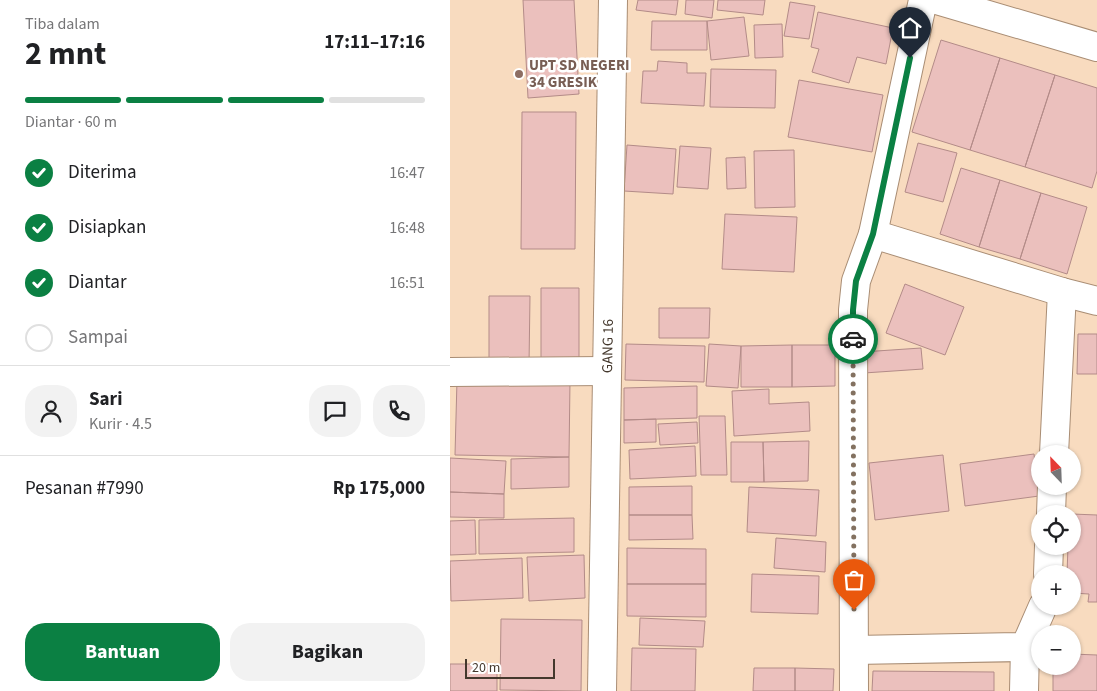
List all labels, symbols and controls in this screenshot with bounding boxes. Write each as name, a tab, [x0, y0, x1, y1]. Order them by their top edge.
pin	[889, 7, 931, 58]
text: Tiba dalam	[25, 13, 100, 35]
icon: home	[896, 14, 924, 42]
text: 17:11–17:16	[324, 29, 425, 56]
text: 2 mnt	[25, 31, 106, 77]
place label: UPT SD NEGERI 34 GRESIK	[529, 55, 630, 93]
marker: UPT SD NEGERI 34 GRESIK	[513, 68, 525, 80]
text: Diantar · 60 m	[25, 111, 117, 133]
icon: check	[25, 159, 53, 187]
text: Diterima	[68, 159, 137, 186]
text: 16:47	[389, 162, 425, 184]
icon: check	[25, 214, 53, 242]
text: Disiapkan	[68, 214, 146, 241]
text: 16:48	[389, 217, 425, 239]
icon: check	[25, 269, 53, 297]
text: Diantar	[68, 269, 127, 296]
text: 16:51	[389, 272, 425, 294]
courier	[828, 314, 878, 364]
street label: GANG 16	[597, 319, 618, 373]
text: Sampai	[68, 324, 128, 351]
icon: car	[839, 325, 867, 353]
button: person	[25, 385, 77, 437]
button: chat	[309, 385, 361, 437]
button: phone	[373, 385, 425, 437]
text: Sari	[89, 386, 122, 413]
text: Kurir · 4.5	[89, 413, 152, 435]
north arrow	[1031, 445, 1081, 495]
map controls	[1031, 445, 1081, 675]
text: Pesanan #7990	[25, 475, 144, 502]
text: Rp 175,000	[333, 475, 425, 502]
button: locate	[1031, 505, 1081, 555]
pin	[833, 559, 875, 610]
button: +	[1031, 565, 1081, 615]
icon: bag	[840, 566, 868, 594]
button: Bantuan	[25, 623, 220, 681]
button: Bagikan	[230, 623, 425, 681]
button: −	[1031, 625, 1081, 675]
scale bar	[465, 656, 555, 679]
text: 20 m	[472, 658, 500, 678]

